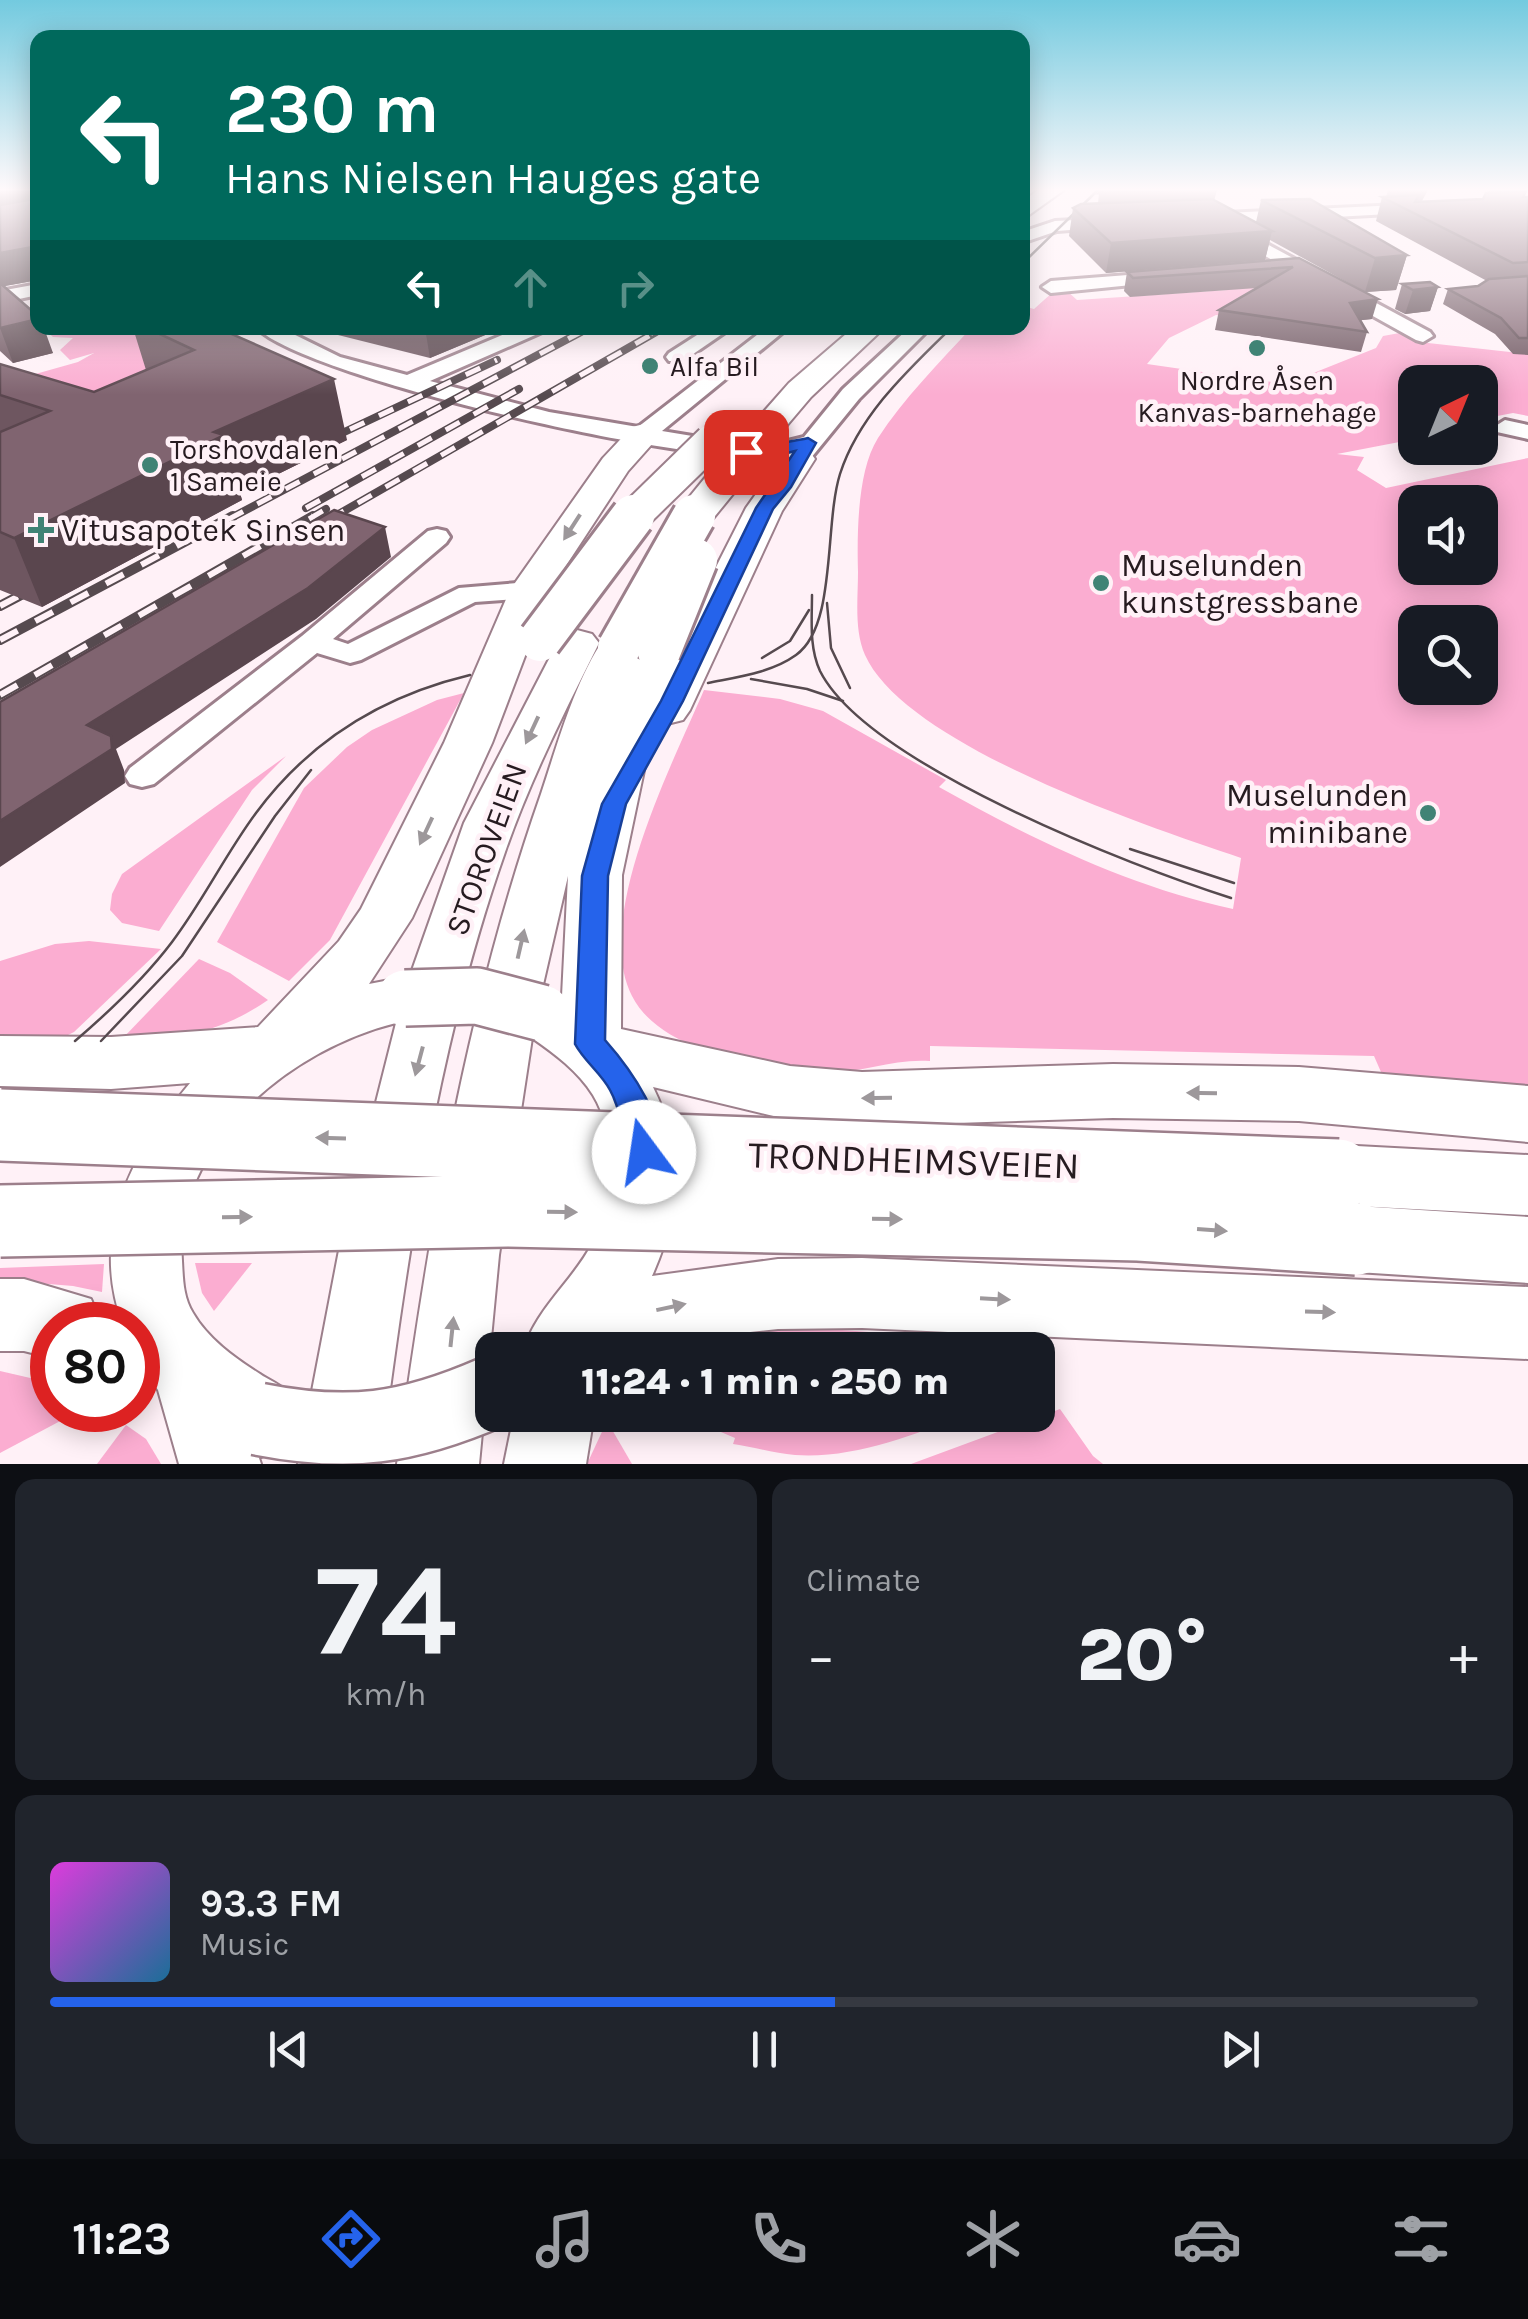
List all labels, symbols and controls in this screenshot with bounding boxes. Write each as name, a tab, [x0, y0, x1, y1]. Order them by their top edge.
text: 230 m	[225, 68, 439, 150]
icon: left	[60, 70, 190, 200]
text: Hans Nielsen Hauges gate	[225, 152, 761, 204]
icon: left	[398, 260, 453, 315]
icon: ahead	[503, 260, 558, 315]
icon: right	[608, 260, 663, 315]
marker: Nordre Åsen Kanvas-barnehage	[1246, 337, 1268, 359]
place label: Alfa Bil	[670, 350, 759, 383]
marker: Alfa Bil	[639, 355, 661, 377]
place label: Nordre Åsen Kanvas-barnehage	[1137, 364, 1377, 429]
north arrow	[1398, 365, 1498, 465]
map controls	[1398, 365, 1498, 705]
pin	[704, 410, 789, 495]
icon: arrive	[719, 425, 774, 480]
place label: Torshovdalen 1 Sameie	[170, 433, 339, 498]
marker: Torshovdalen 1 Sameie	[139, 454, 161, 476]
button: sound	[1398, 485, 1498, 585]
place label: Vitusapotek Sinsen	[61, 512, 345, 549]
one-way arrow	[563, 513, 581, 540]
marker: Vitusapotek Sinsen	[30, 519, 52, 541]
place label: Muselunden kunstgressbane	[1121, 547, 1359, 621]
marker: Muselunden kunstgressbane	[1090, 572, 1112, 594]
button: search	[1398, 605, 1498, 705]
one-way arrow	[524, 716, 541, 745]
street label: STOROVEIEN	[438, 758, 535, 940]
place label: Muselunden minibane	[1226, 777, 1408, 851]
marker: Muselunden minibane	[1417, 802, 1439, 824]
one-way arrow	[418, 817, 435, 846]
one-way arrow	[514, 928, 530, 959]
one-way arrow	[410, 1046, 426, 1077]
one-way arrow	[1185, 1085, 1217, 1101]
one-way arrow	[860, 1091, 892, 1107]
position arrow	[592, 1100, 696, 1204]
one-way arrow	[314, 1130, 346, 1146]
street label: TRONDHEIMSVEIEN	[748, 1132, 1080, 1189]
one-way arrow	[547, 1205, 579, 1221]
one-way arrow	[222, 1209, 254, 1225]
one-way arrow	[872, 1211, 904, 1227]
one-way arrow	[1197, 1222, 1229, 1238]
one-way arrow	[980, 1291, 1012, 1307]
one-way arrow	[656, 1299, 687, 1315]
speed limit sign: 80	[30, 1302, 160, 1432]
one-way arrow	[1304, 1305, 1336, 1321]
one-way arrow	[444, 1316, 460, 1348]
text: 11:24 · 1 min · 250 m	[581, 1359, 949, 1404]
text: 74	[315, 1535, 457, 1687]
text: Climate	[807, 1562, 921, 1599]
text: 20°	[1077, 1611, 1208, 1699]
text: −	[807, 1624, 835, 1688]
text: +	[1449, 1624, 1478, 1688]
text: km/h	[345, 1676, 426, 1713]
text: 93.3 FM	[200, 1881, 342, 1926]
text: Music	[200, 1926, 289, 1963]
icon: previous	[261, 2022, 316, 2077]
icon: pause	[737, 2022, 792, 2077]
icon: next	[1213, 2022, 1268, 2077]
icon: directions	[316, 2204, 386, 2274]
icon: music	[530, 2204, 600, 2274]
icon: phone	[744, 2204, 814, 2274]
icon: climate	[958, 2204, 1028, 2274]
icon: car	[1172, 2204, 1242, 2274]
icon: filters	[1386, 2204, 1456, 2274]
text: 11:23	[72, 2213, 171, 2265]

